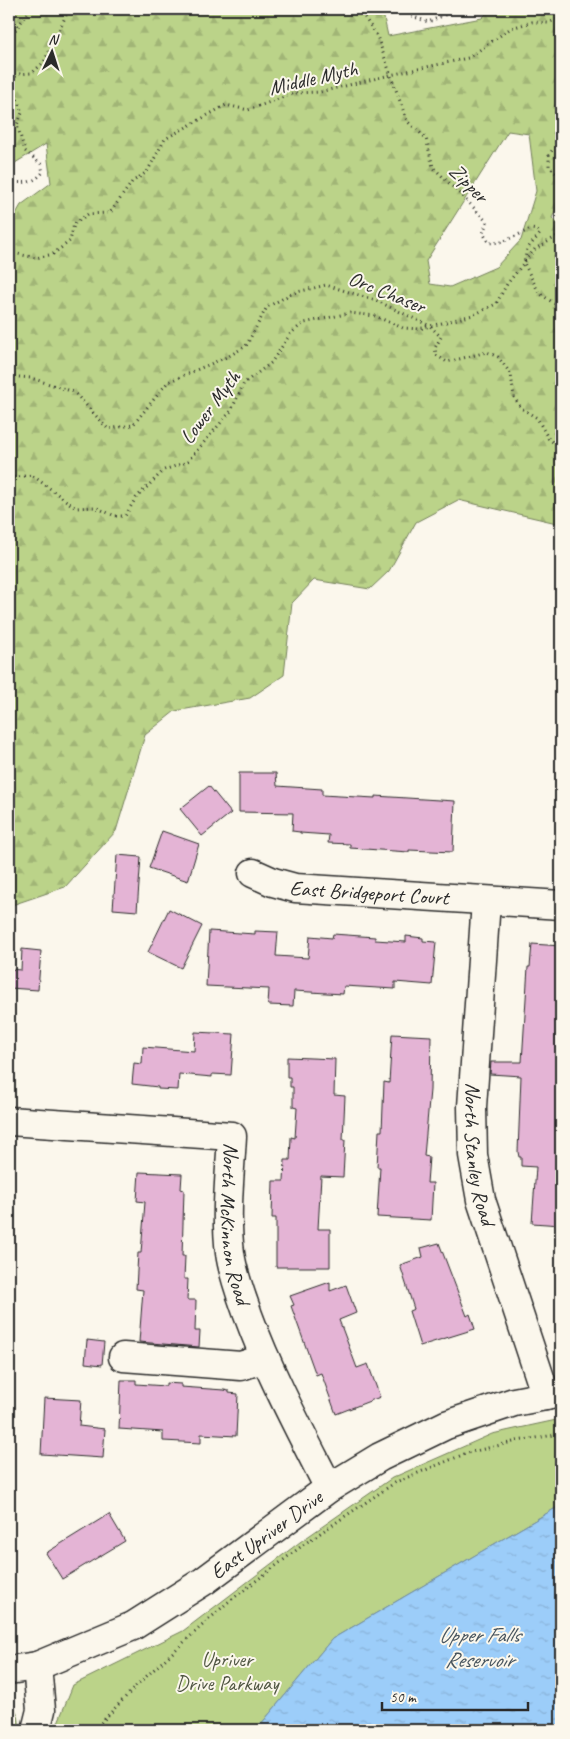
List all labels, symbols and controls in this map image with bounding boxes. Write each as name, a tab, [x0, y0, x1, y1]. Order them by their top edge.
north arrow	[28, 28, 78, 78]
text: N	[48, 31, 60, 48]
street label: Middle Myth	[266, 55, 360, 101]
street label: Zipper	[444, 158, 495, 209]
street label: Orc Chaser	[345, 265, 431, 320]
street label: Lower Myth	[174, 364, 247, 449]
street label: East Bridgeport Court	[289, 875, 451, 911]
street label: North Stanley Road	[459, 1082, 503, 1232]
street label: North McKinnon Road	[215, 1142, 258, 1312]
street label: East Upriver Drive	[205, 1483, 329, 1585]
water label: Upper Falls Reservoir	[439, 1621, 523, 1674]
park label: Upriver Drive Parkway	[176, 1646, 280, 1696]
scale bar	[382, 1679, 529, 1711]
text: 50 m	[390, 1688, 417, 1707]

